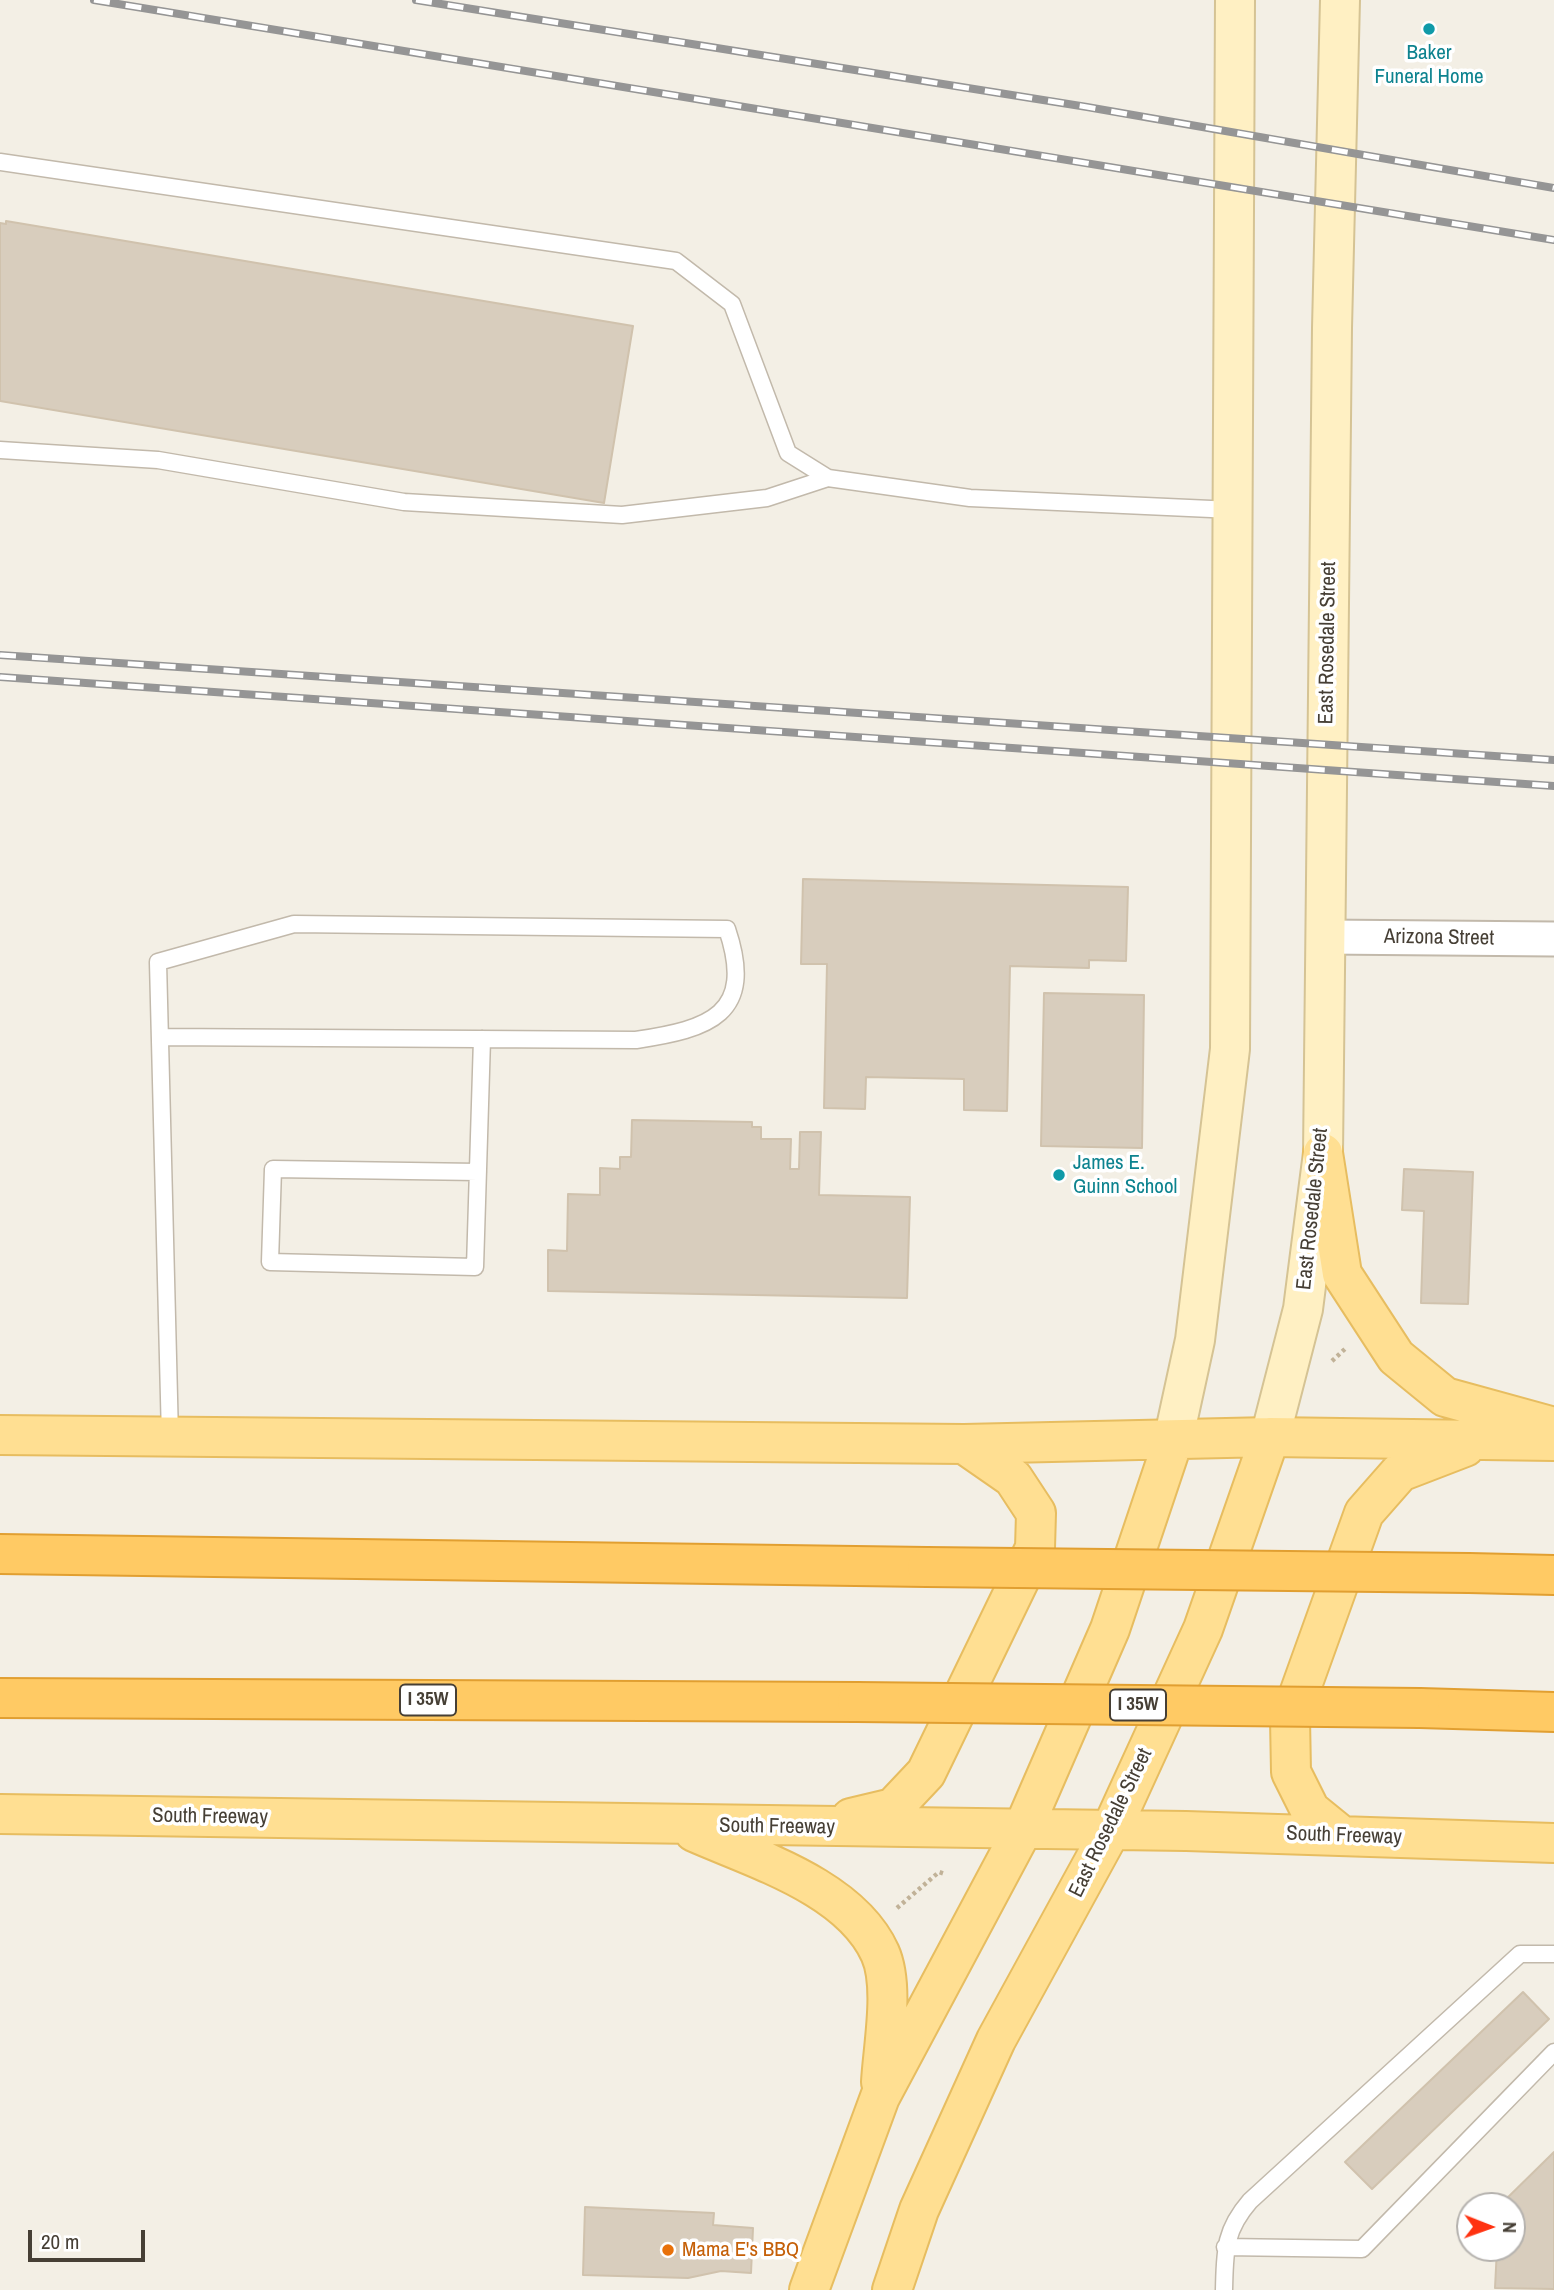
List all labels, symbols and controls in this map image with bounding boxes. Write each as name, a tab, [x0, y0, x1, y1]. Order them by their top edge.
marker: Baker Funeral Home	[1421, 21, 1437, 37]
place label: Baker Funeral Home	[1374, 40, 1484, 90]
street label: East Rosedale Street	[1314, 561, 1342, 725]
street label: Arizona Street	[1384, 924, 1494, 952]
street label: East Rosedale Street	[1292, 1127, 1334, 1291]
place label: James E. Guinn School	[1073, 1150, 1177, 1200]
marker: James E. Guinn School	[1051, 1167, 1067, 1183]
road number: I 35W	[400, 1684, 456, 1716]
road number: I 35W	[1110, 1690, 1166, 1721]
street label: East Rosedale Street	[1064, 1744, 1158, 1902]
street label: South Freeway	[152, 1803, 268, 1831]
street label: South Freeway	[719, 1813, 835, 1841]
street label: South Freeway	[1286, 1821, 1402, 1851]
north arrow	[1456, 2192, 1526, 2262]
scale bar	[32, 2216, 149, 2260]
text: N	[1497, 2221, 1523, 2233]
text: 20 m	[41, 2227, 79, 2256]
place label: Mama E's BBQ	[682, 2237, 799, 2263]
marker: Mama E's BBQ	[660, 2242, 676, 2258]

